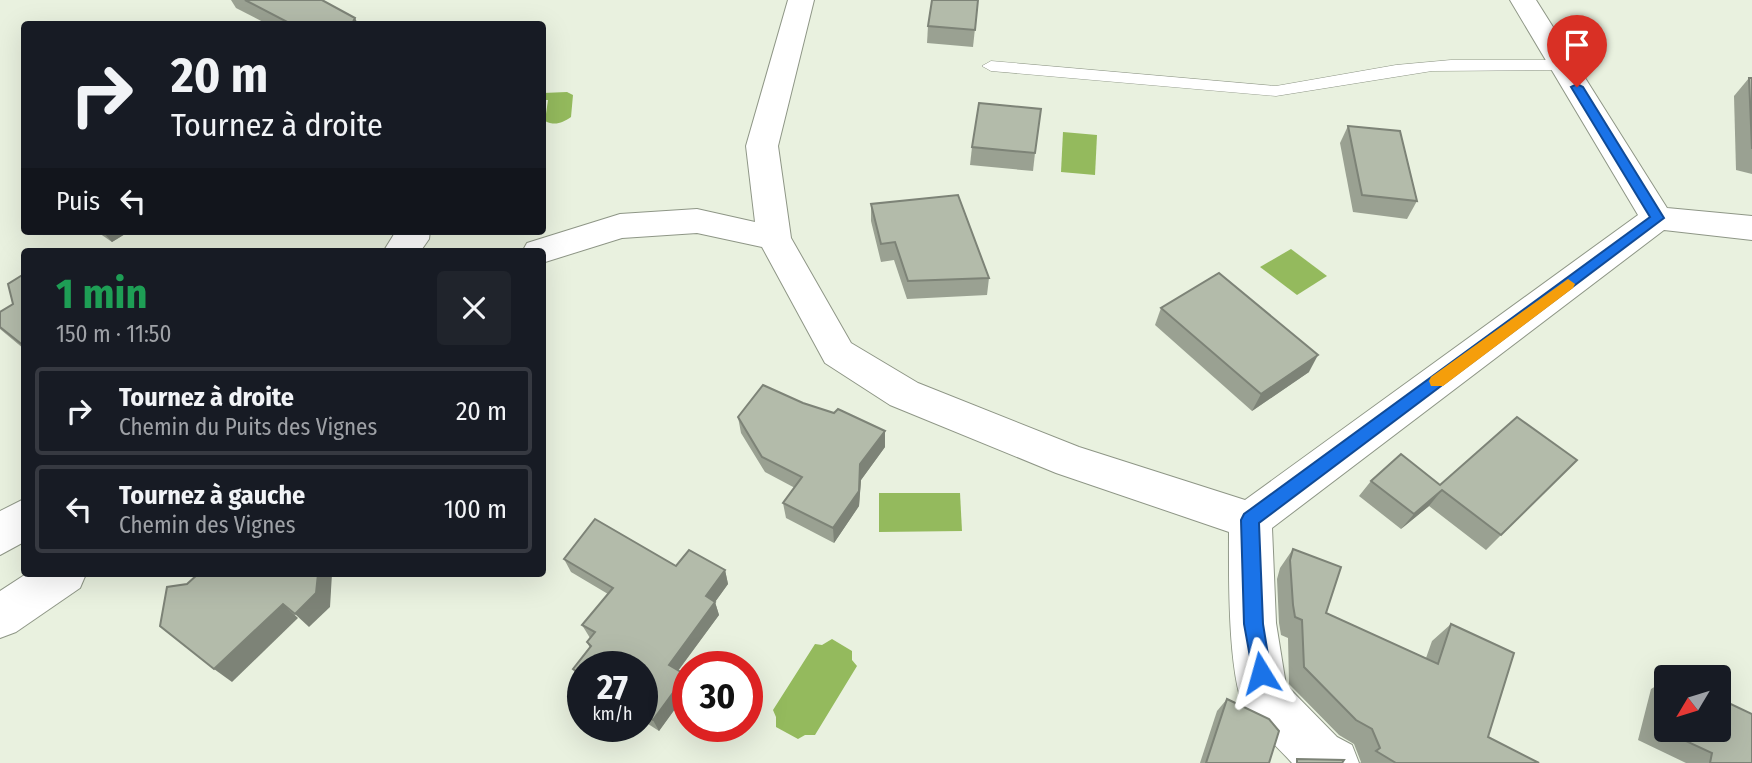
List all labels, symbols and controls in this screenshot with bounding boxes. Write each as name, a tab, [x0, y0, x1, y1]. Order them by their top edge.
pin	[1547, 15, 1607, 87]
icon: arrive	[1558, 26, 1596, 64]
text: 20 m	[171, 46, 268, 105]
icon: right	[56, 49, 147, 140]
text: Tournez à droite	[171, 106, 383, 144]
icon: left	[114, 182, 152, 220]
text: Puis	[56, 186, 100, 217]
text: 1 min	[56, 269, 147, 319]
button: close	[437, 271, 511, 345]
text: 150 m · 11:50	[56, 320, 171, 348]
text: Tournez à droite	[119, 382, 294, 413]
icon: right	[60, 392, 98, 430]
text: 20 m	[456, 396, 507, 427]
text: Chemin du Puits des Vignes	[119, 413, 377, 441]
text: Tournez à gauche	[119, 480, 305, 511]
icon: left	[60, 490, 98, 528]
text: 100 m	[444, 494, 507, 525]
text: Chemin des Vignes	[119, 511, 295, 539]
position arrow	[1224, 636, 1298, 710]
speed limit sign: 30	[672, 651, 763, 742]
north arrow	[1654, 665, 1731, 742]
map controls	[1654, 665, 1731, 742]
text: 27	[597, 666, 628, 708]
text: km/h	[592, 703, 633, 725]

